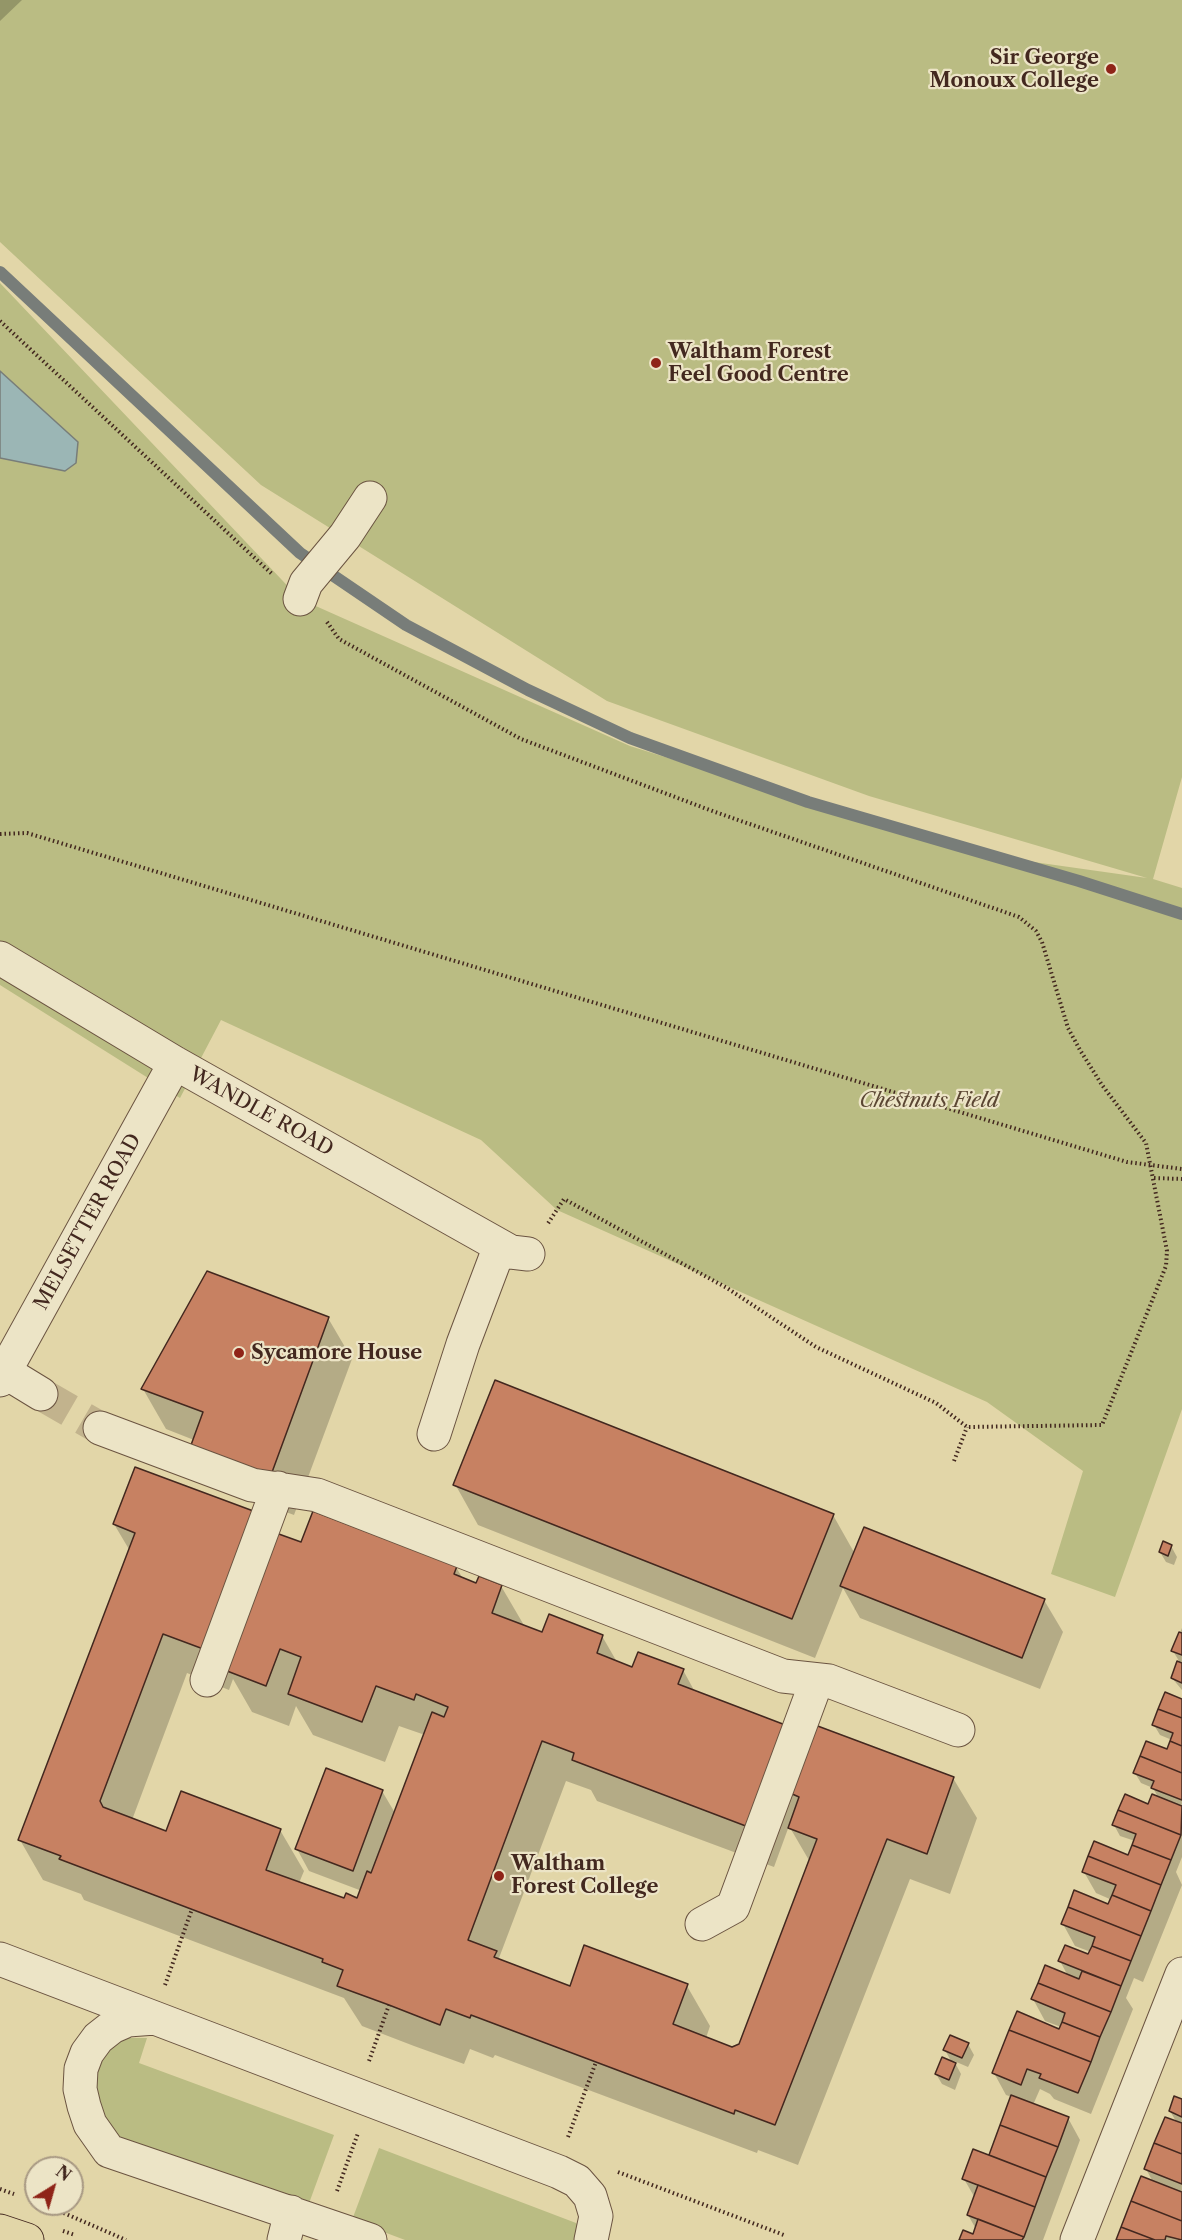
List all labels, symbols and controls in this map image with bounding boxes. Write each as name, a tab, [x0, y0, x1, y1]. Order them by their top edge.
place label: Sir George Monoux College	[930, 46, 1099, 93]
marker: Sir George Monoux College	[1104, 62, 1118, 76]
place label: Waltham Forest Feel Good Centre	[668, 340, 849, 387]
marker: Waltham Forest Feel Good Centre	[649, 356, 663, 370]
street label: WANDLE ROAD	[185, 1062, 337, 1162]
park label: Chestnuts Field	[859, 1089, 999, 1113]
street label: MELSETTER ROAD	[30, 1130, 146, 1314]
place label: Sycamore House	[251, 1341, 422, 1365]
marker: Sycamore House	[232, 1346, 246, 1360]
place label: Waltham Forest College	[511, 1852, 658, 1899]
marker: Waltham Forest College	[492, 1869, 506, 1883]
north arrow	[24, 2156, 84, 2216]
text: N	[52, 2161, 75, 2185]

